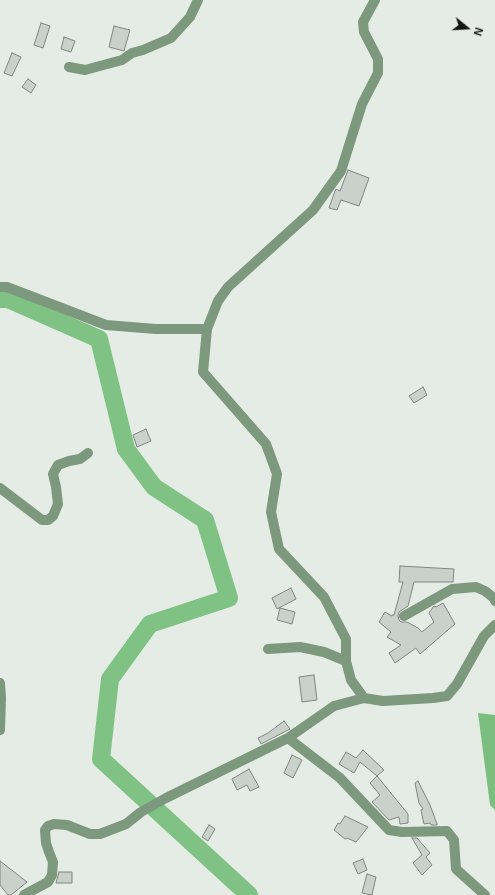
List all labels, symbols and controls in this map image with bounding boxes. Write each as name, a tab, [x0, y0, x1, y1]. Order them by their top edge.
north arrow	[447, 8, 487, 48]
text: N	[471, 26, 485, 37]

